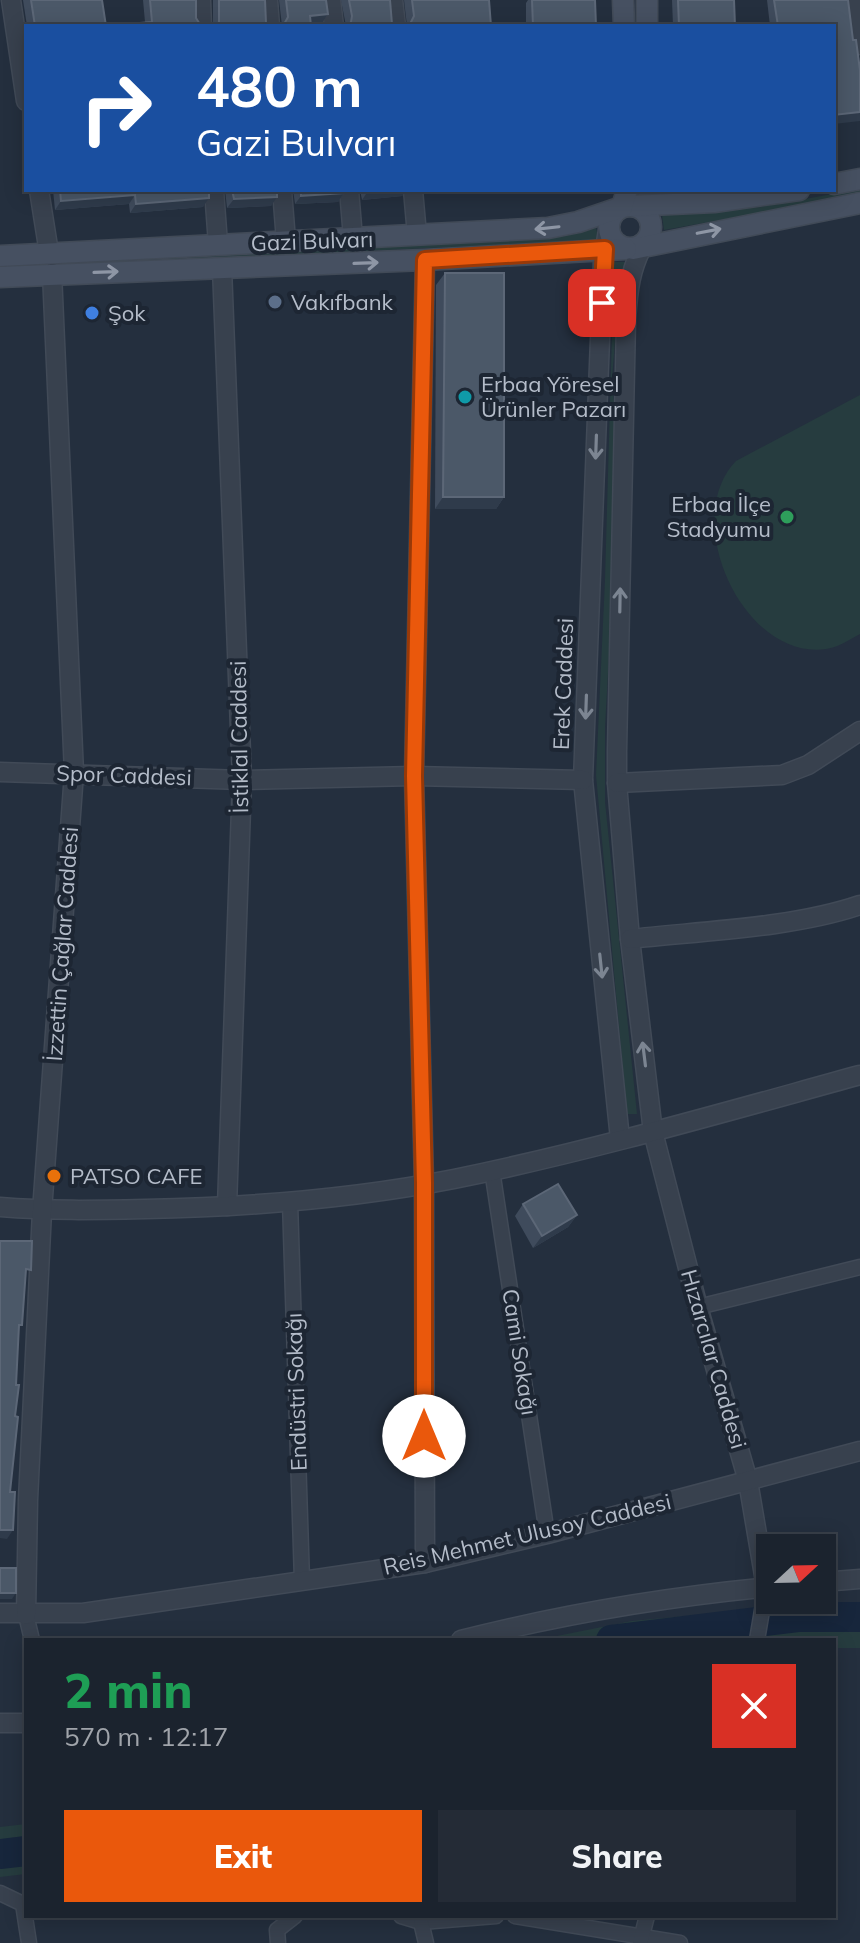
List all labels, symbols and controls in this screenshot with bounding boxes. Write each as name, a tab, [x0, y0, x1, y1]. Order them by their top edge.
text: 480 m	[196, 51, 363, 121]
icon: right	[64, 56, 168, 160]
text: Gazi Bulvarı	[196, 120, 396, 165]
one-way arrow	[535, 220, 561, 235]
one-way arrow	[696, 223, 721, 238]
street label: Gazi Bulvarı	[250, 225, 374, 257]
one-way arrow	[352, 255, 379, 270]
one-way arrow	[92, 264, 119, 279]
pin	[568, 269, 636, 337]
icon: arrive	[580, 281, 624, 325]
place label: Vakıfbank	[291, 288, 394, 316]
marker: Vakıfbank	[266, 293, 284, 311]
place label: Şok	[108, 299, 146, 327]
marker: Şok	[83, 304, 101, 322]
place label: Erbaa Yöresel Ürünler Pazarı	[481, 370, 626, 423]
marker: Erbaa Yöresel Ürünler Pazarı	[456, 388, 474, 406]
one-way arrow	[589, 433, 604, 460]
place label: Erbaa İlçe Stadyumu	[667, 490, 771, 543]
marker: Erbaa İlçe Stadyumu	[778, 508, 796, 526]
one-way arrow	[612, 587, 628, 614]
street label: Erek Caddesi	[547, 617, 579, 751]
street label: İstiklal Caddesi	[224, 660, 254, 814]
one-way arrow	[578, 693, 593, 720]
street label: Spor Caddesi	[56, 759, 192, 791]
street label: İzzettin Çağlar Caddesi	[40, 826, 84, 1062]
one-way arrow	[594, 952, 609, 979]
one-way arrow	[636, 1042, 651, 1067]
place label: PATSO CAFE	[70, 1162, 203, 1190]
marker: PATSO CAFE	[45, 1167, 63, 1185]
street label: Hızarcılar Caddesi	[675, 1266, 753, 1452]
street label: Cami Sokağı	[496, 1287, 544, 1417]
street label: Endüstri Sokağı	[279, 1312, 313, 1472]
position arrow	[382, 1394, 466, 1478]
street label: Reis Mehmet Ulusoy Caddesi	[380, 1487, 674, 1581]
north arrow	[756, 1534, 836, 1614]
map controls	[756, 1534, 836, 1614]
text: 2 min	[64, 1660, 193, 1720]
button: close	[712, 1664, 796, 1748]
text: 570 m · 12:17	[64, 1720, 228, 1753]
button: Exit	[64, 1810, 422, 1902]
button: Share	[438, 1810, 796, 1902]

